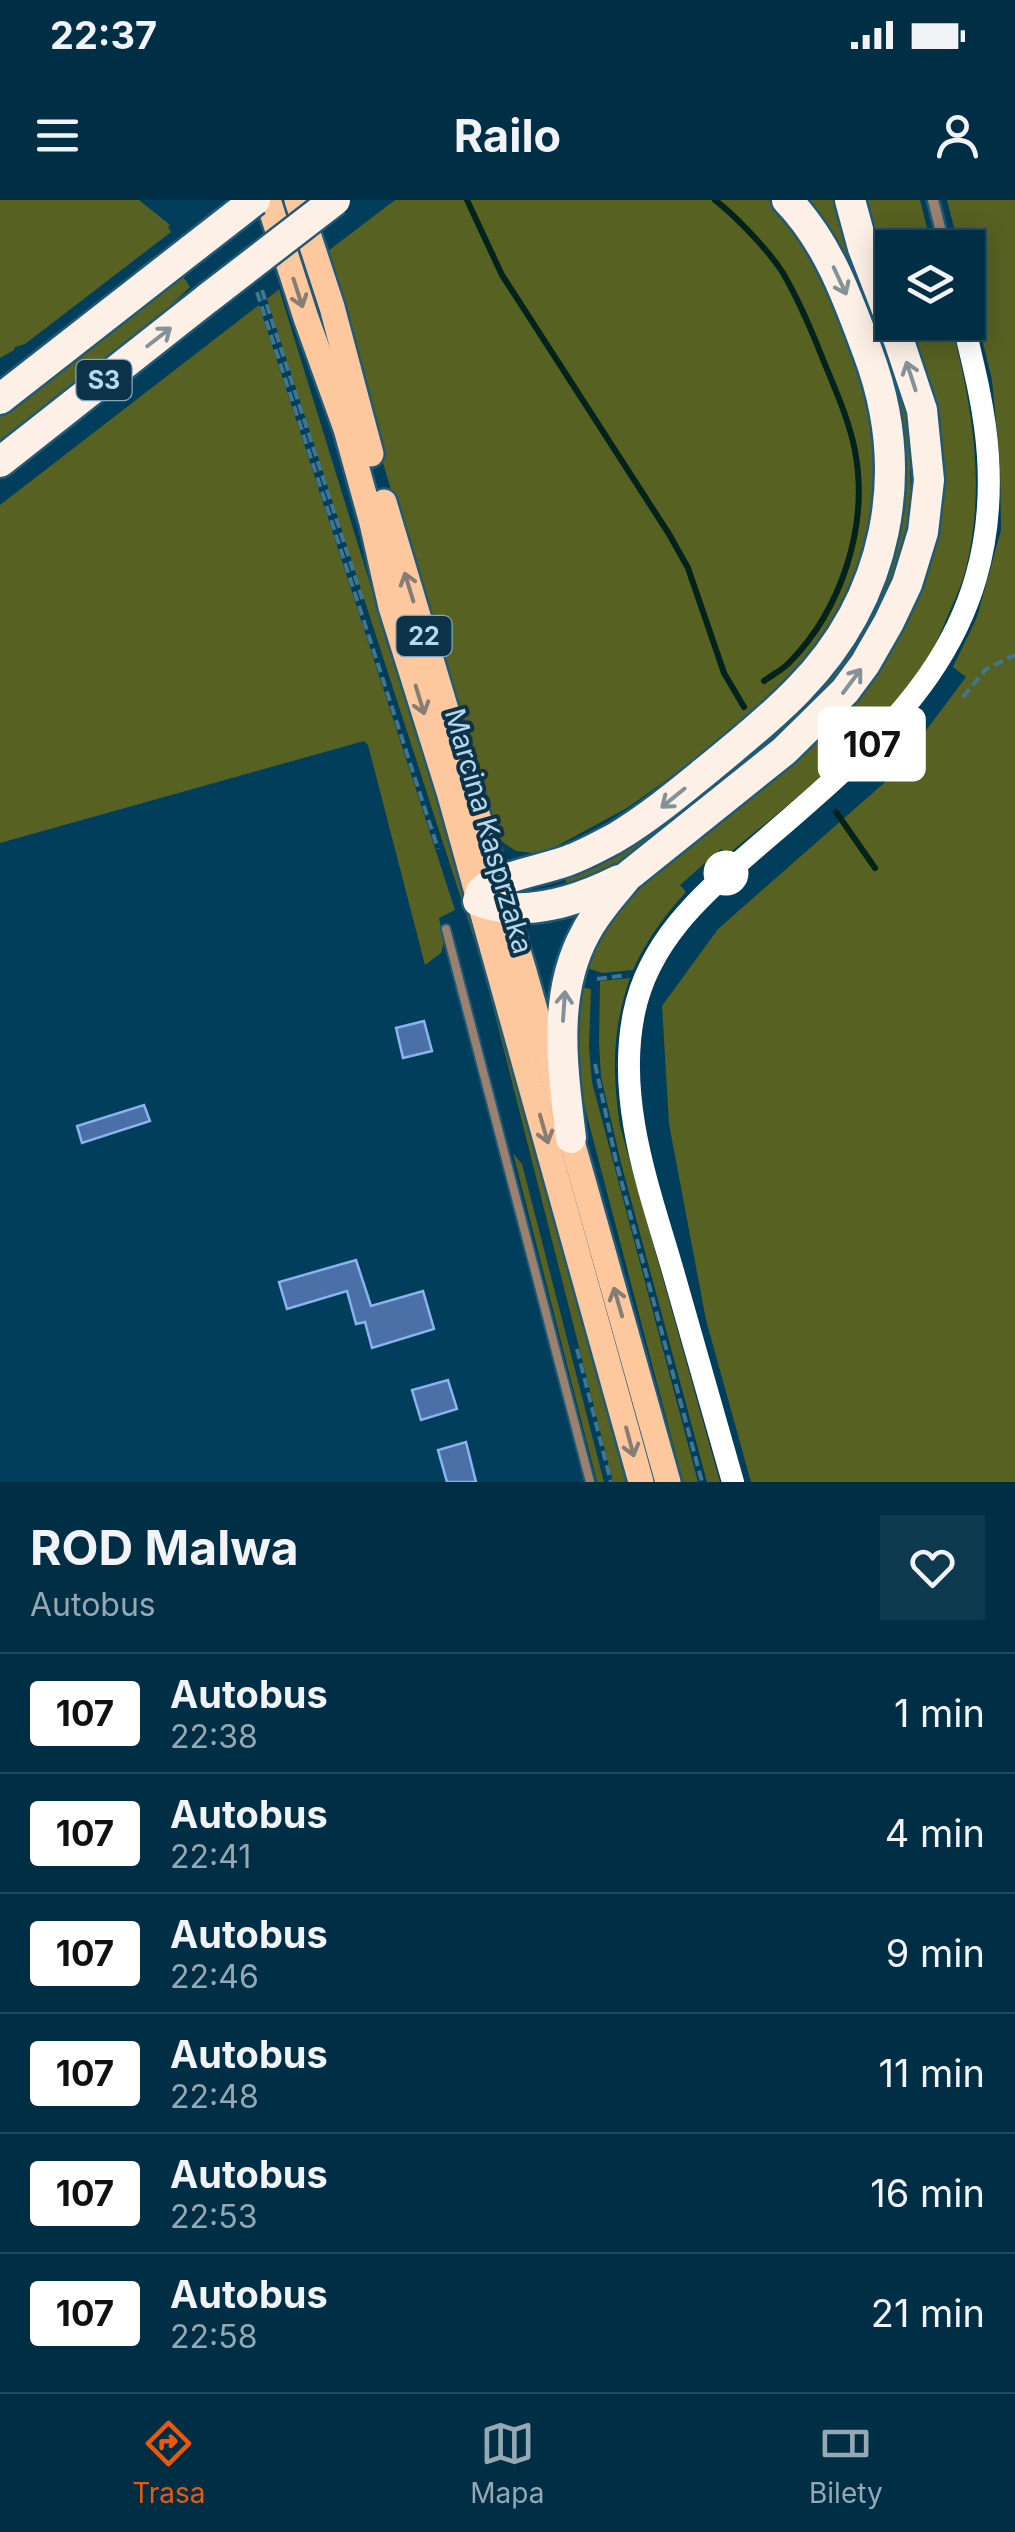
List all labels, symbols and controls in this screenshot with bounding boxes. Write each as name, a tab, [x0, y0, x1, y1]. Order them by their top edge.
text: 22:37	[50, 12, 157, 58]
icon: menu	[30, 108, 85, 163]
text: Railo	[454, 108, 561, 163]
icon: person	[930, 108, 985, 163]
map controls	[875, 230, 985, 340]
button: layers	[875, 230, 985, 340]
one-way arrow	[831, 265, 850, 295]
one-way arrow	[290, 276, 308, 308]
one-way arrow	[145, 327, 172, 348]
road number: S3	[76, 360, 132, 400]
one-way arrow	[900, 361, 918, 392]
one-way arrow	[399, 571, 417, 603]
road number: 22	[396, 616, 452, 656]
one-way arrow	[841, 668, 862, 695]
one-way arrow	[412, 684, 430, 715]
street label: Marcina Kasprzaka	[438, 705, 540, 957]
line badge: 107	[814, 712, 930, 776]
text: 107	[843, 723, 901, 765]
one-way arrow	[660, 787, 686, 809]
unlabelled marker	[705, 852, 747, 894]
one-way arrow	[555, 990, 574, 1022]
one-way arrow	[536, 1113, 554, 1144]
one-way arrow	[607, 1287, 626, 1318]
one-way arrow	[622, 1426, 641, 1457]
button: heart	[880, 1515, 985, 1620]
text: ROD Malwa	[30, 1518, 299, 1577]
text: Autobus	[30, 1585, 156, 1624]
text: Autobus	[170, 1671, 328, 1717]
text: 1 min	[894, 1690, 985, 1736]
text: 107	[56, 1692, 114, 1734]
text: 22:38	[170, 1717, 258, 1756]
text: Autobus	[170, 1791, 328, 1837]
text: 4 min	[885, 1810, 985, 1856]
text: 107	[56, 1812, 114, 1854]
text: 22:41	[170, 1837, 251, 1876]
text: Autobus	[170, 1911, 328, 1957]
text: 9 min	[886, 1930, 985, 1976]
text: 107	[56, 1932, 114, 1974]
text: 22:46	[170, 1957, 259, 1996]
text: Autobus	[170, 2031, 328, 2077]
text: 11 min	[878, 2050, 985, 2096]
text: 107	[56, 2052, 114, 2094]
text: 22:48	[170, 2077, 259, 2116]
text: Autobus	[170, 2151, 328, 2197]
text: 16 min	[870, 2170, 985, 2216]
text: 107	[56, 2172, 114, 2214]
text: 22:53	[170, 2197, 257, 2236]
text: Autobus	[170, 2271, 328, 2317]
text: 21 min	[871, 2290, 985, 2336]
text: 107	[56, 2292, 114, 2334]
text: 22:58	[170, 2317, 258, 2356]
tab: Trasa	[132, 2416, 206, 2510]
tab: Mapa	[470, 2416, 544, 2510]
tab: Bilety	[809, 2416, 883, 2510]

